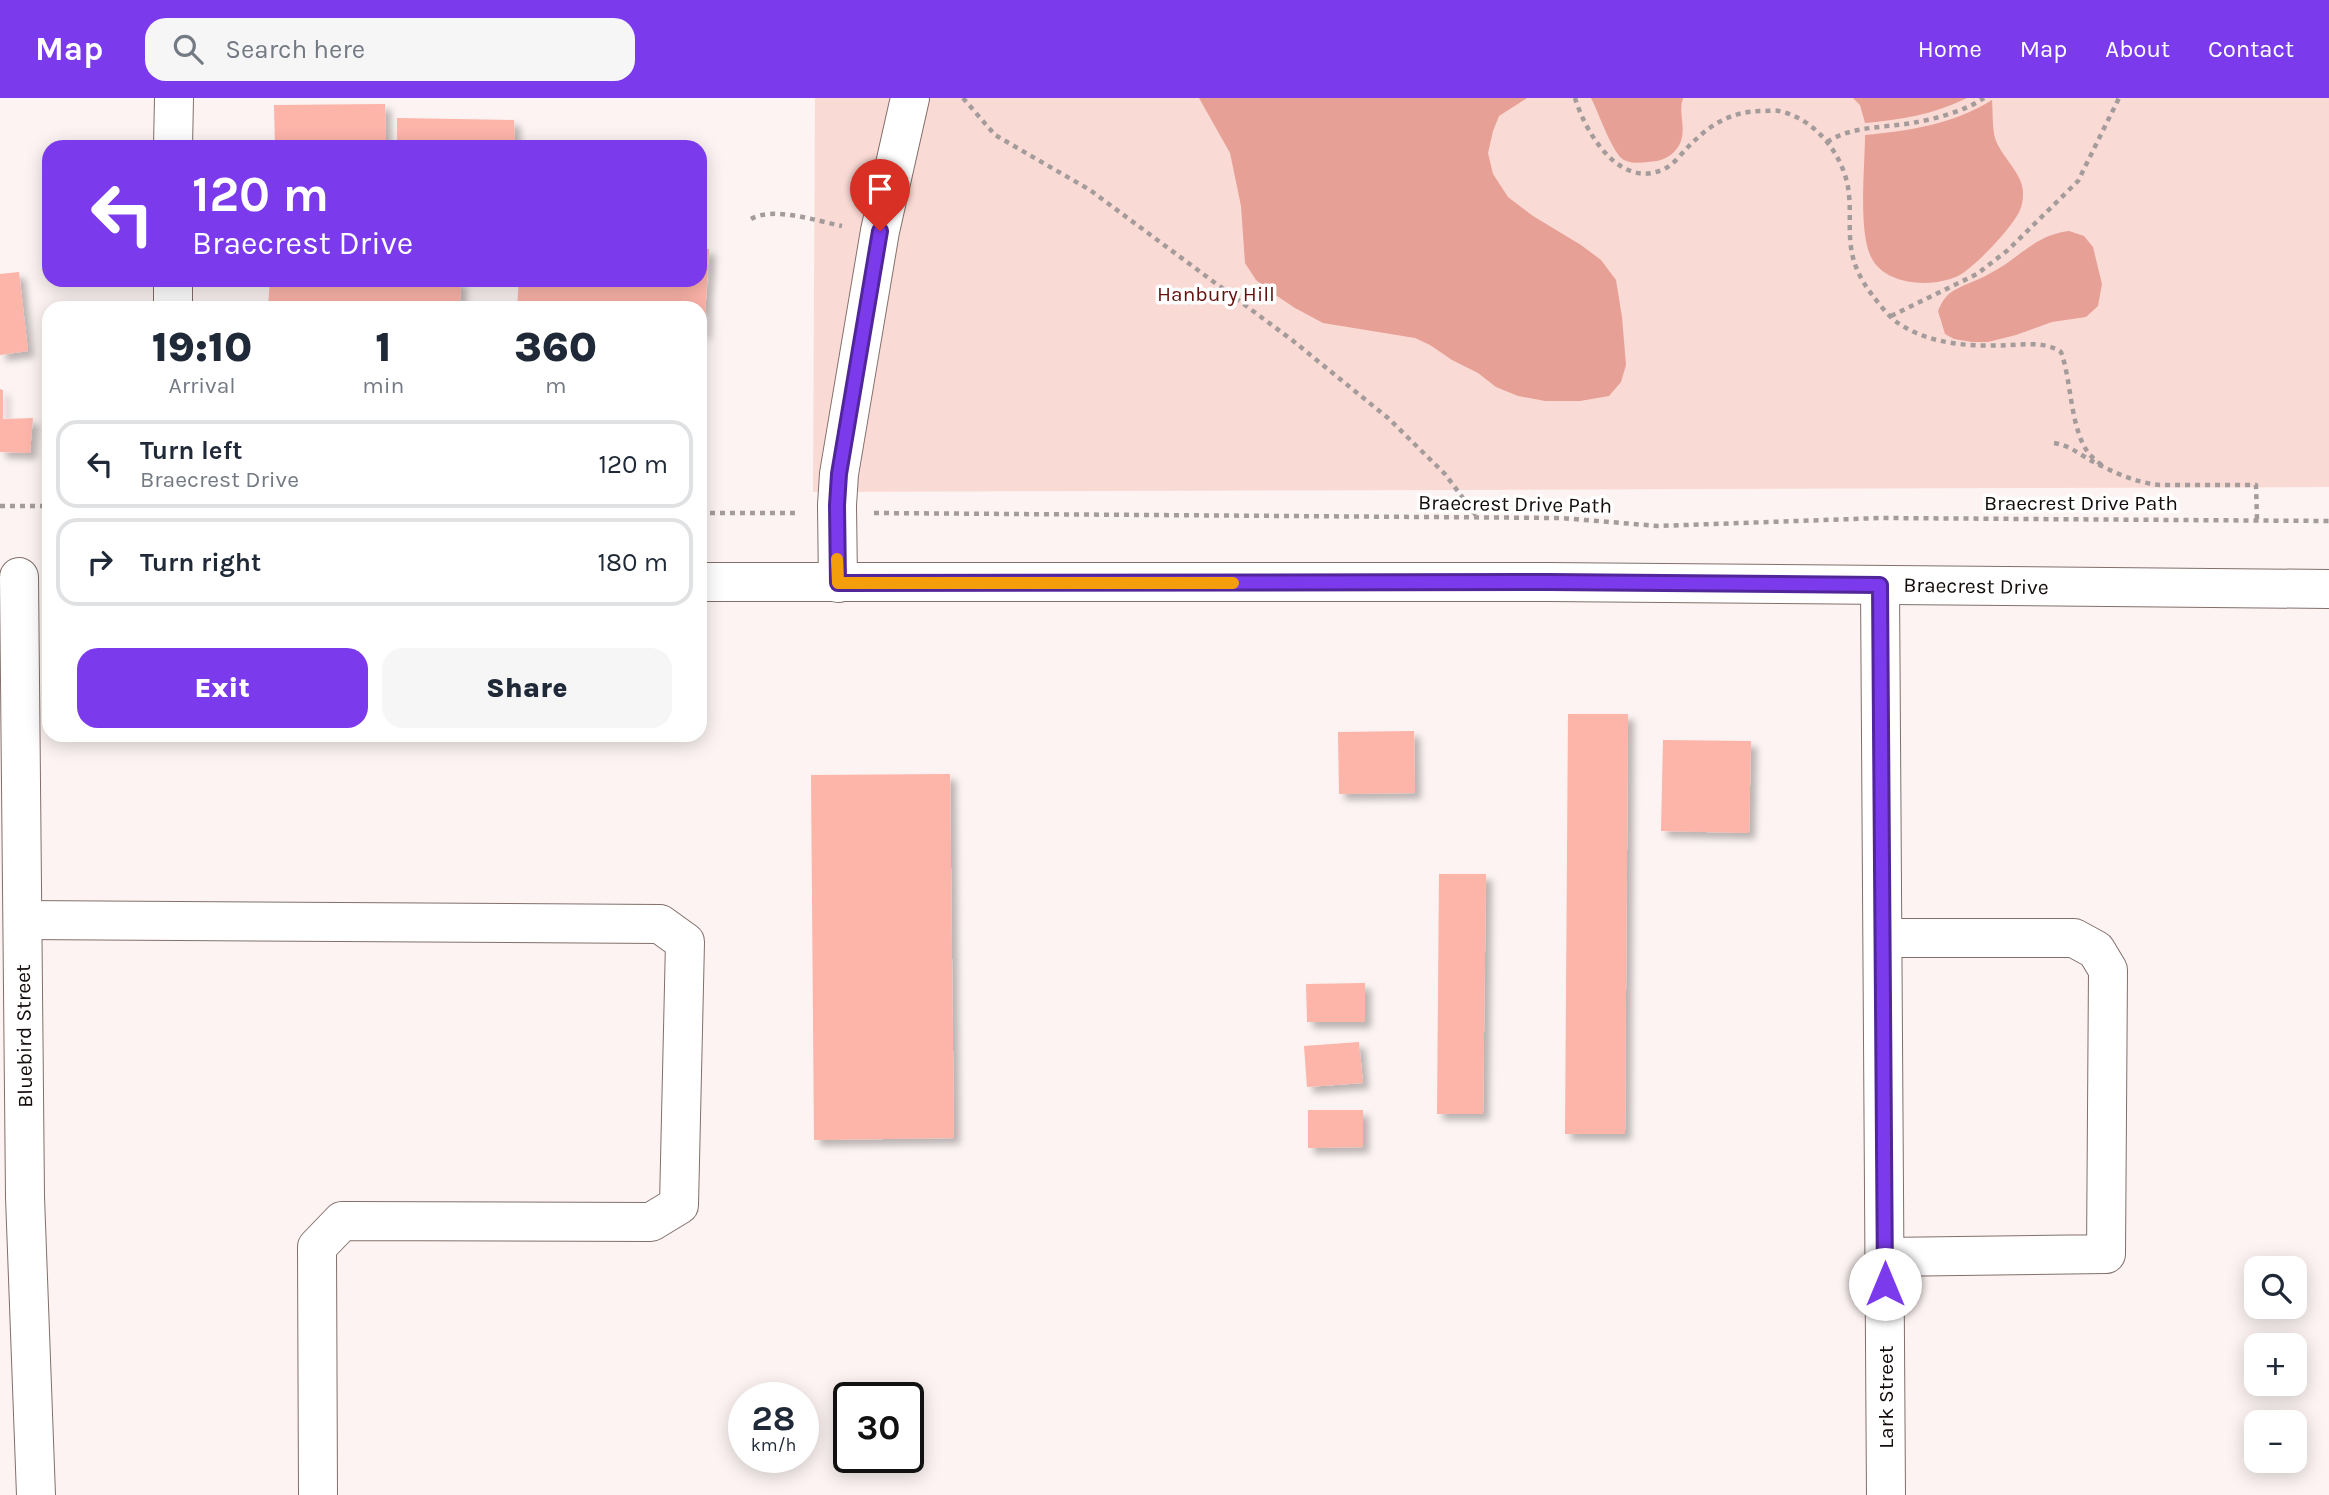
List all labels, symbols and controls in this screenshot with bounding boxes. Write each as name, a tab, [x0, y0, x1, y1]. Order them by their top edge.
search box	[145, 18, 635, 81]
text: Map	[35, 30, 103, 68]
icon: search	[169, 30, 207, 68]
text: Search here	[225, 34, 365, 65]
text: Home	[1918, 35, 1982, 63]
text: Map	[2020, 35, 2067, 63]
text: About	[2105, 35, 2170, 63]
text: Contact	[2208, 35, 2294, 63]
pin	[850, 159, 910, 231]
text: 120 m	[192, 166, 329, 223]
icon: left	[77, 168, 168, 259]
icon: arrive	[861, 170, 899, 208]
text: Braecrest Drive	[192, 225, 413, 262]
park label: Hanbury Hill	[1157, 282, 1275, 306]
text: 19:10	[152, 322, 252, 372]
text: 1	[375, 322, 391, 372]
text: 360	[514, 322, 597, 372]
text: Arrival	[168, 372, 236, 399]
text: min	[362, 372, 404, 399]
text: m	[545, 372, 567, 399]
text: Turn left	[140, 435, 242, 466]
icon: left	[81, 445, 119, 483]
text: 120 m	[598, 449, 668, 480]
text: Braecrest Drive	[140, 466, 299, 493]
street label: Braecrest Drive Path	[1418, 490, 1612, 518]
street label: Braecrest Drive Path	[1984, 491, 2178, 515]
icon: right	[81, 543, 119, 581]
text: Turn right	[140, 547, 261, 578]
text: 180 m	[598, 547, 668, 578]
street label: Braecrest Drive	[1903, 573, 2049, 599]
button: Exit	[77, 648, 368, 728]
button: Share	[382, 648, 672, 728]
street label: Bluebird Street	[11, 964, 37, 1108]
position arrow	[1848, 1247, 1922, 1321]
map controls	[2244, 1256, 2307, 1473]
button: search	[2244, 1256, 2307, 1319]
button: +	[2244, 1333, 2307, 1396]
street label: Lark Street	[1874, 1345, 1898, 1449]
speed limit sign: 30	[833, 1382, 924, 1473]
text: 28	[752, 1398, 795, 1439]
button: −	[2244, 1410, 2307, 1473]
text: km/h	[751, 1434, 796, 1456]

